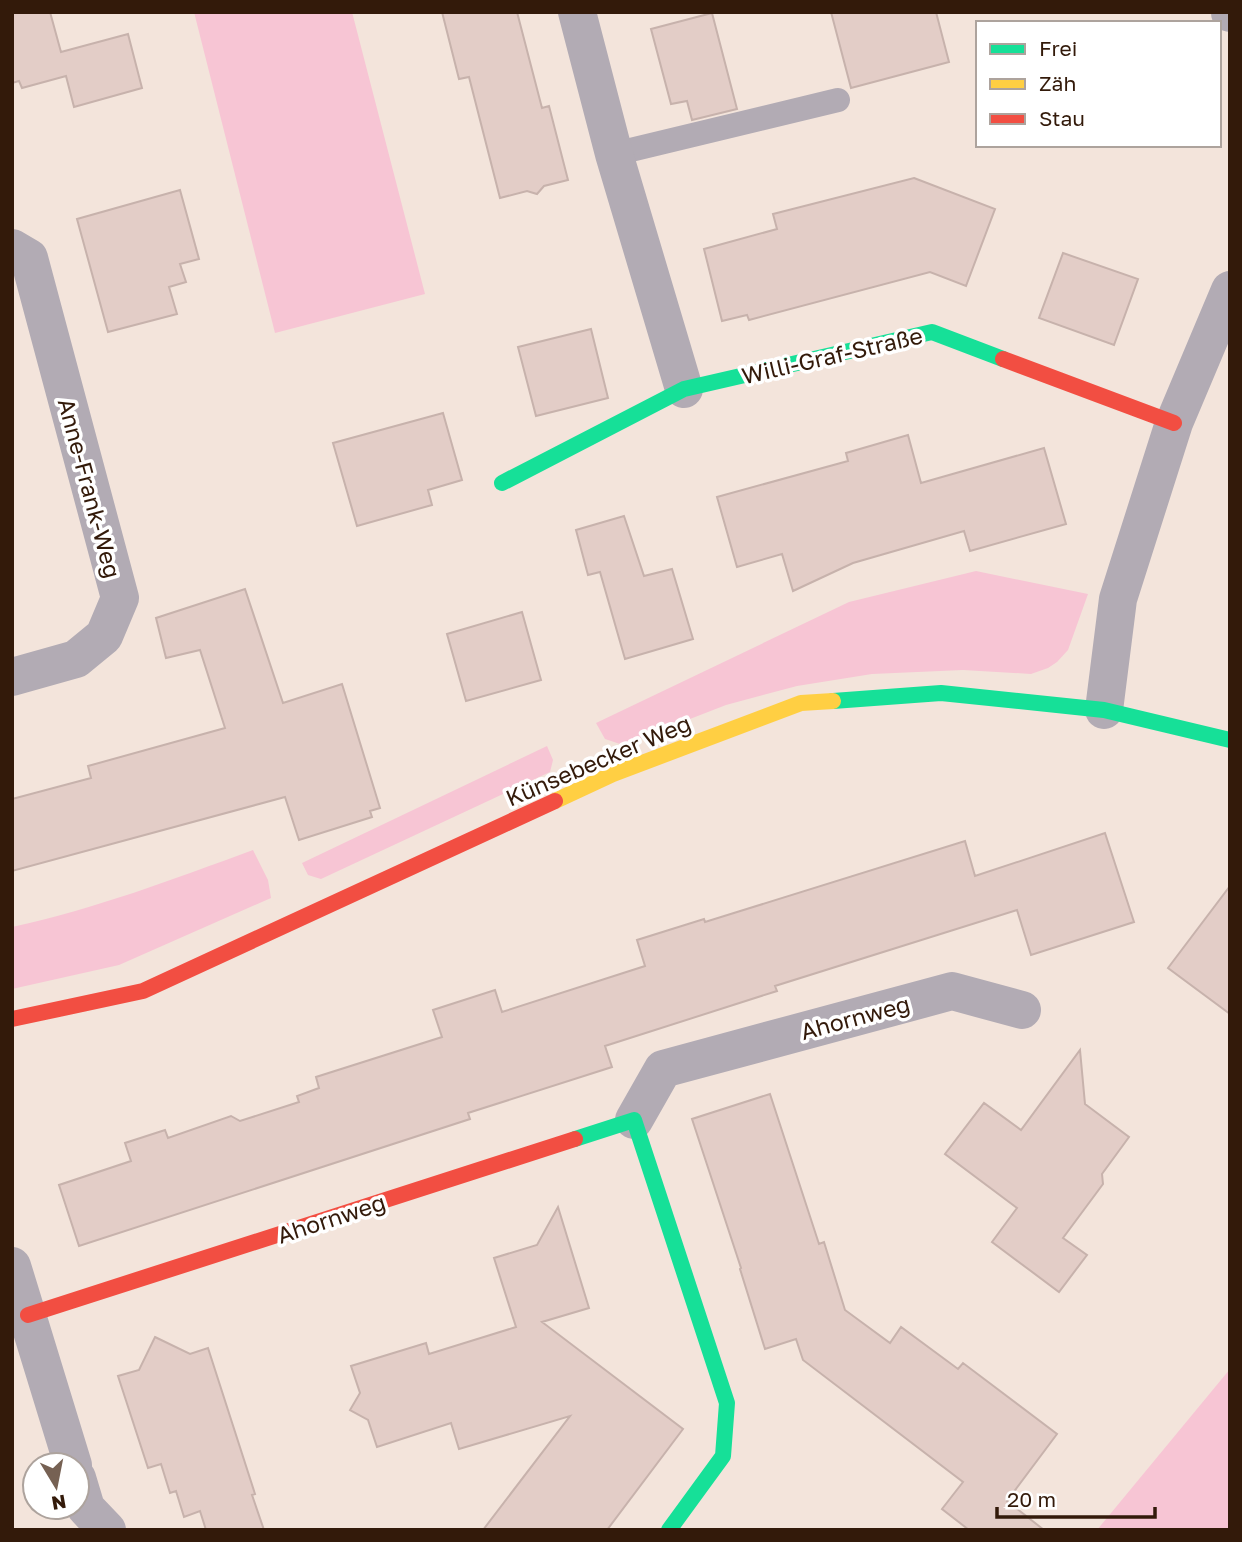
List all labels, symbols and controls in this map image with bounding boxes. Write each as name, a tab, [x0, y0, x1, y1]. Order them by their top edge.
legend	[976, 21, 1221, 147]
text: Frei	[1039, 35, 1077, 61]
text: Zäh	[1039, 70, 1076, 96]
text: Stau	[1039, 105, 1085, 131]
street label: Willi-Graf-Straße	[739, 321, 925, 389]
street label: Anne-Frank-Weg	[53, 395, 127, 581]
street label: Künsebecker Weg	[501, 708, 695, 812]
street label: Ahornweg	[797, 989, 913, 1045]
street label: Ahornweg	[273, 1187, 389, 1249]
north arrow	[21, 1451, 91, 1521]
scale bar	[997, 1476, 1154, 1520]
text: 20 m	[1007, 1486, 1056, 1512]
text: N	[50, 1491, 68, 1516]

